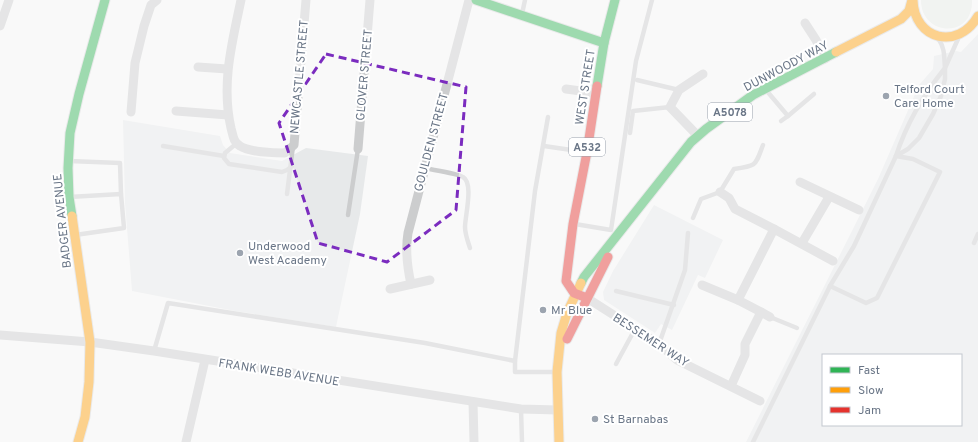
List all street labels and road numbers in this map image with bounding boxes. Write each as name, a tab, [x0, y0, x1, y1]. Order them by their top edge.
street label: NEWCASTLE STREET	[287, 19, 313, 135]
street label: GLOVER STREET	[353, 29, 377, 122]
street label: DUNWOODY WAY	[741, 38, 832, 96]
street label: WEST STREET	[572, 48, 600, 126]
street label: GOULDEN STREET	[411, 91, 453, 193]
road number: A5078	[708, 103, 752, 121]
road number: A532	[569, 138, 605, 156]
street label: BADGER AVENUE	[50, 173, 76, 269]
street label: BESSEMER WAY	[609, 310, 692, 372]
street label: FRANK WEBB AVENUE	[217, 356, 340, 390]

